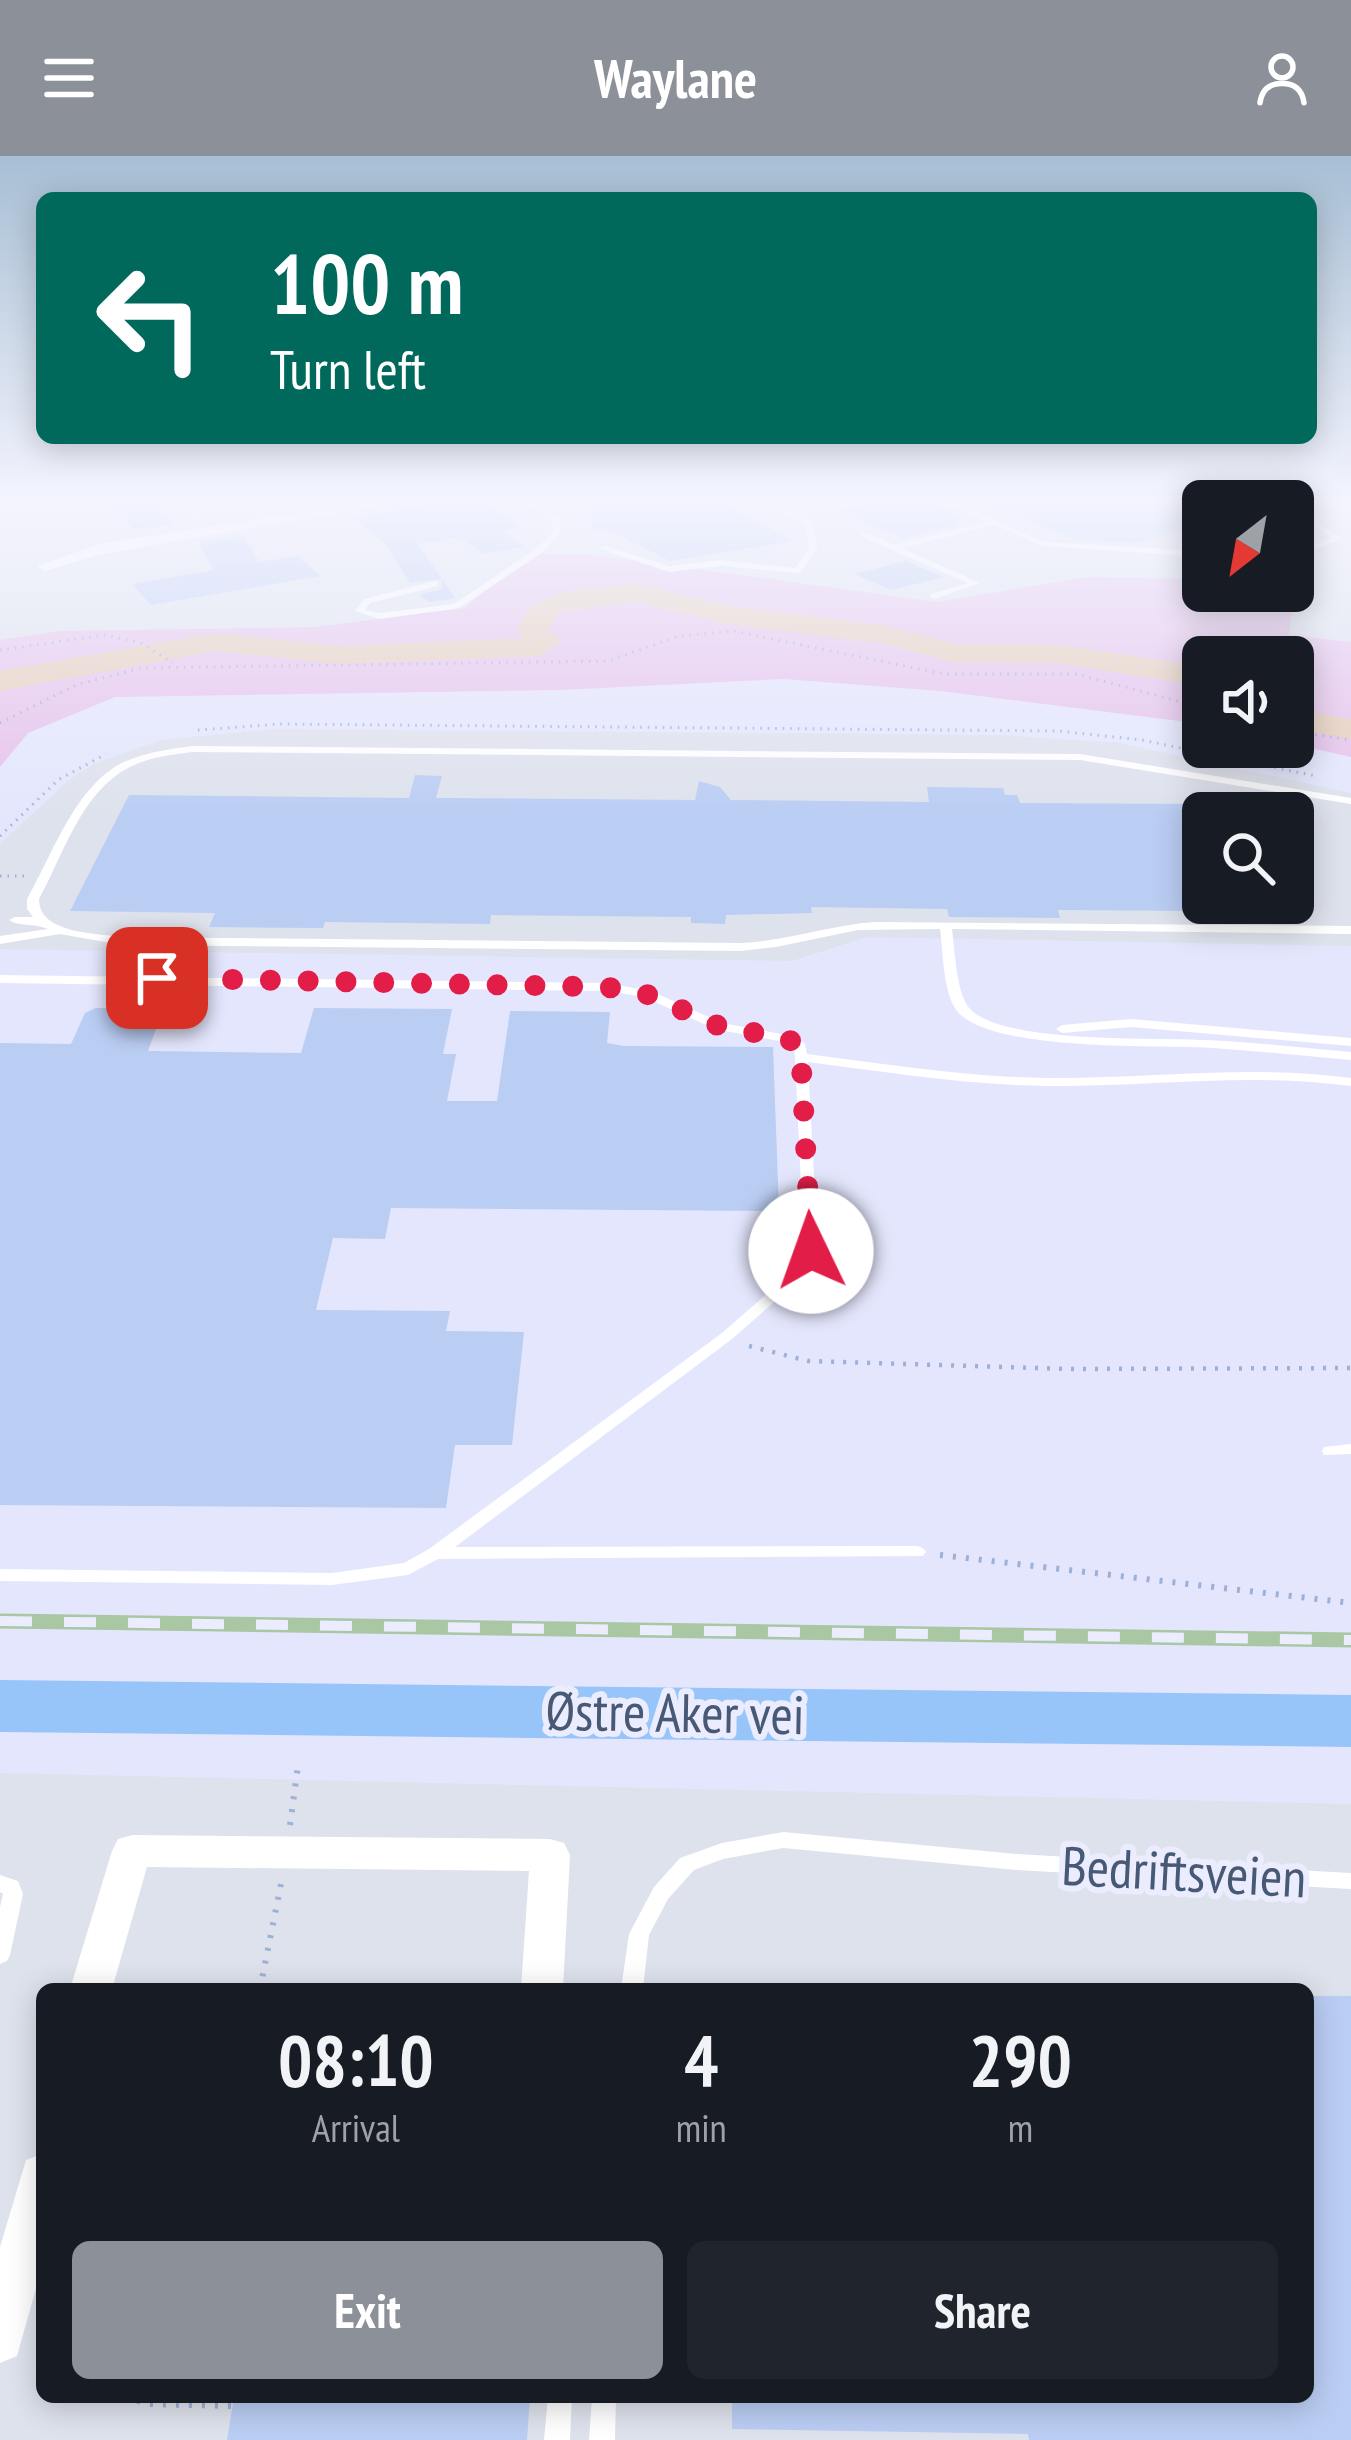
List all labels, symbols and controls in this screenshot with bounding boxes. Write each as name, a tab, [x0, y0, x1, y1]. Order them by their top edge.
text: Waylane	[594, 43, 757, 113]
icon: menu	[36, 45, 102, 111]
icon: person	[1249, 45, 1315, 111]
text: 100 m	[270, 228, 463, 337]
icon: left	[72, 240, 228, 396]
text: Turn left	[270, 334, 426, 404]
north arrow	[1182, 480, 1314, 612]
map controls	[1182, 480, 1314, 924]
button: sound	[1182, 636, 1314, 768]
button: search	[1182, 792, 1314, 924]
pin	[106, 927, 208, 1029]
icon: arrive	[124, 945, 190, 1011]
position arrow	[748, 1188, 874, 1314]
street label: Østre Aker vei	[545, 1675, 805, 1749]
street label: Bedriftsveien	[1060, 1830, 1308, 1912]
text: 08:10	[278, 2013, 434, 2106]
text: 4	[684, 2013, 718, 2106]
text: 290	[969, 2013, 1072, 2106]
text: Arrival	[312, 2102, 400, 2153]
text: min	[676, 2102, 727, 2153]
text: m	[1008, 2102, 1033, 2153]
button: Exit	[72, 2241, 663, 2379]
button: Share	[687, 2241, 1278, 2379]

